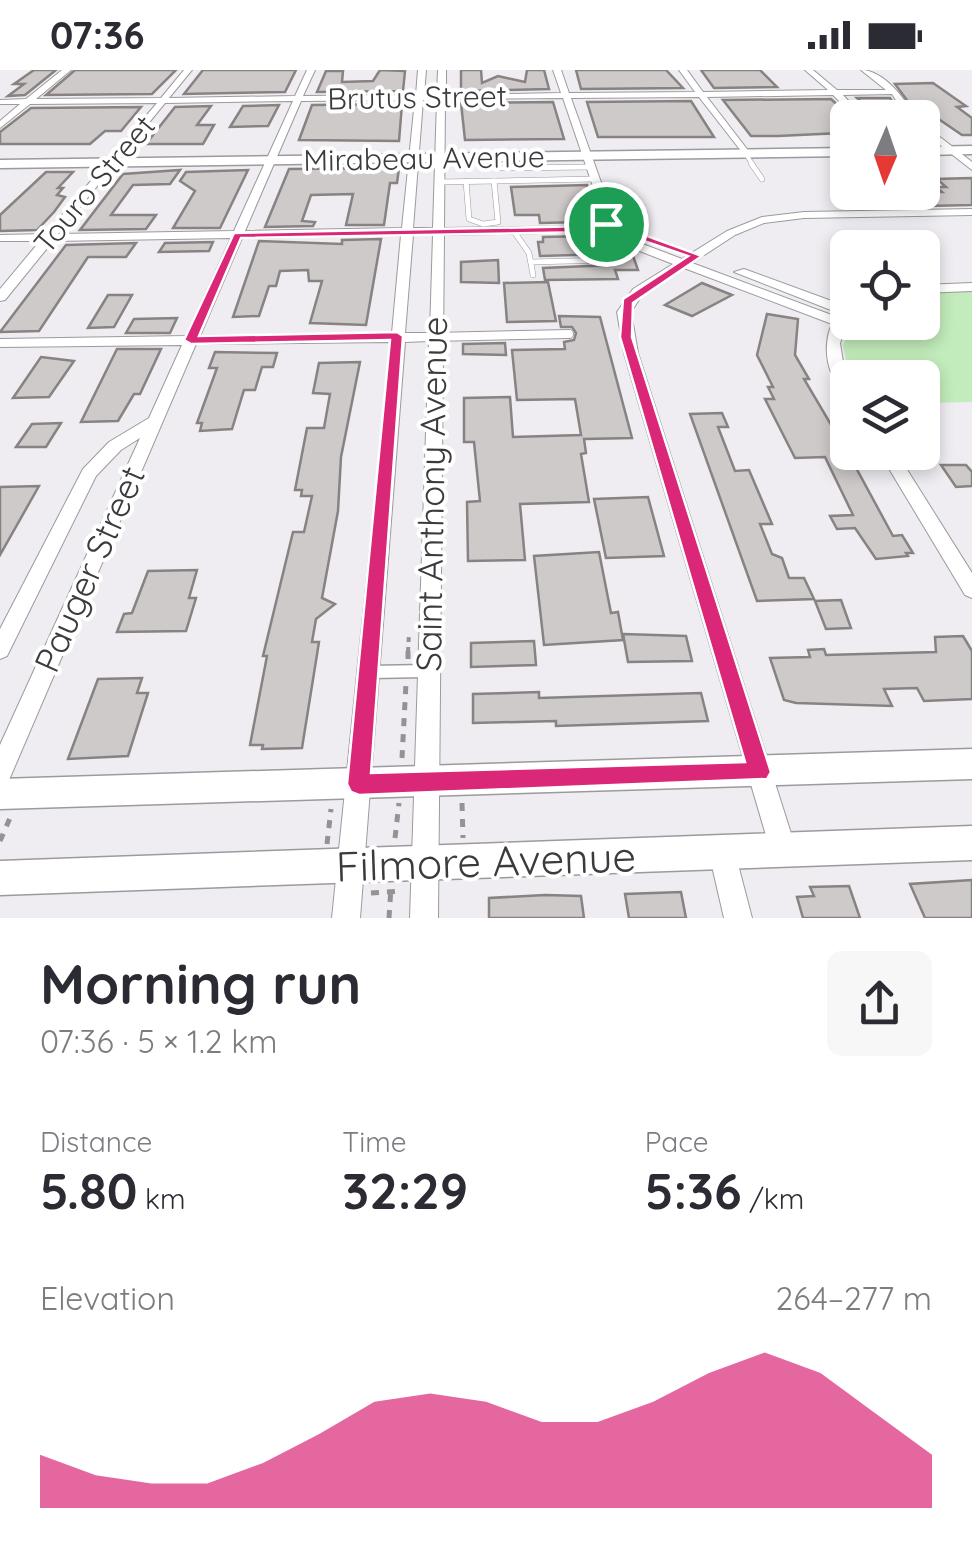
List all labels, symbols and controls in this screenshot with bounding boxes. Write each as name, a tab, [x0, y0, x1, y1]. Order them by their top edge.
text: 07:36	[50, 11, 144, 59]
street label: Brutus Street	[327, 76, 507, 118]
north arrow	[830, 100, 940, 210]
map controls	[830, 100, 940, 470]
street label: Touro Street	[25, 107, 163, 261]
street label: Mirabeau Avenue	[303, 137, 545, 179]
pin	[564, 182, 649, 267]
icon: arrive	[579, 197, 634, 252]
button: locate	[830, 230, 940, 340]
street label: Saint Anthony Avenue	[406, 316, 456, 672]
button: layers	[830, 360, 940, 470]
street label: Pauger Street	[24, 459, 154, 679]
street label: Filmore Avenue	[335, 829, 637, 893]
text: Morning run	[40, 949, 361, 1018]
button: share	[827, 951, 932, 1056]
text: 07:36 · 5 × 1.2 km	[40, 1021, 278, 1061]
text: Distance	[40, 1124, 152, 1159]
text: Time	[342, 1124, 407, 1159]
text: Pace	[645, 1124, 709, 1159]
text: 5.80	[40, 1159, 137, 1222]
text: 32:29	[342, 1159, 468, 1222]
text: 5:36	[645, 1159, 742, 1222]
text: km	[137, 1181, 186, 1216]
text: /km	[742, 1181, 804, 1216]
text: Elevation	[40, 1278, 175, 1318]
text: 264–277 m	[776, 1278, 932, 1318]

